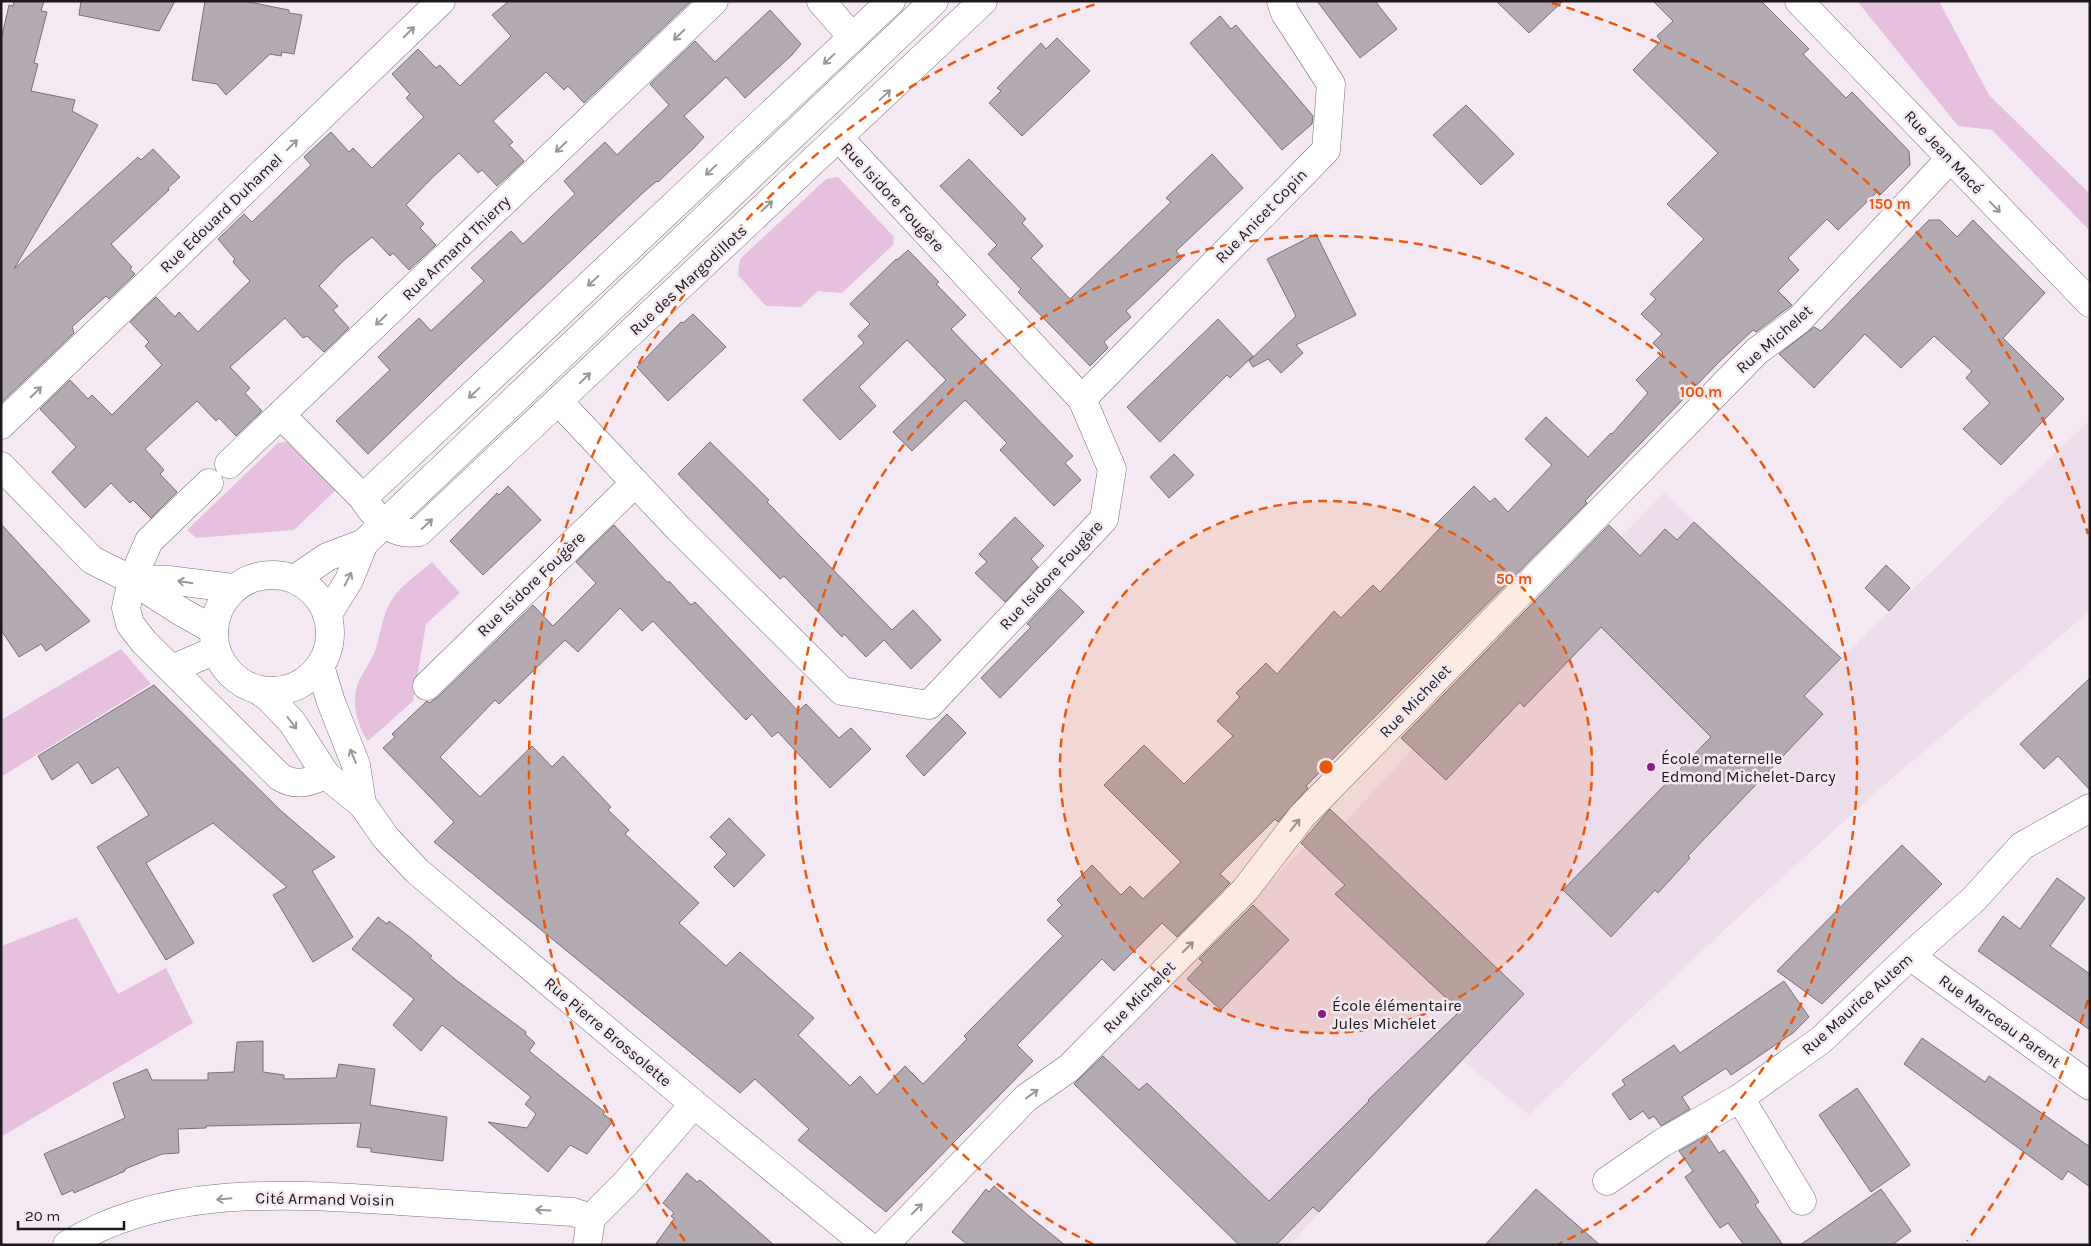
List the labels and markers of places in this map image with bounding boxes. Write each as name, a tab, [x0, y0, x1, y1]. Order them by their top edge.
place label: École maternelle Edmond Michelet-Darcy	[1661, 749, 1836, 786]
centre of rings	[1317, 758, 1335, 776]
marker: École maternelle Edmond Michelet-Darcy	[1645, 761, 1657, 773]
place label: École élémentaire Jules Michelet	[1332, 996, 1462, 1033]
marker: École élémentaire Jules Michelet	[1316, 1008, 1328, 1020]

